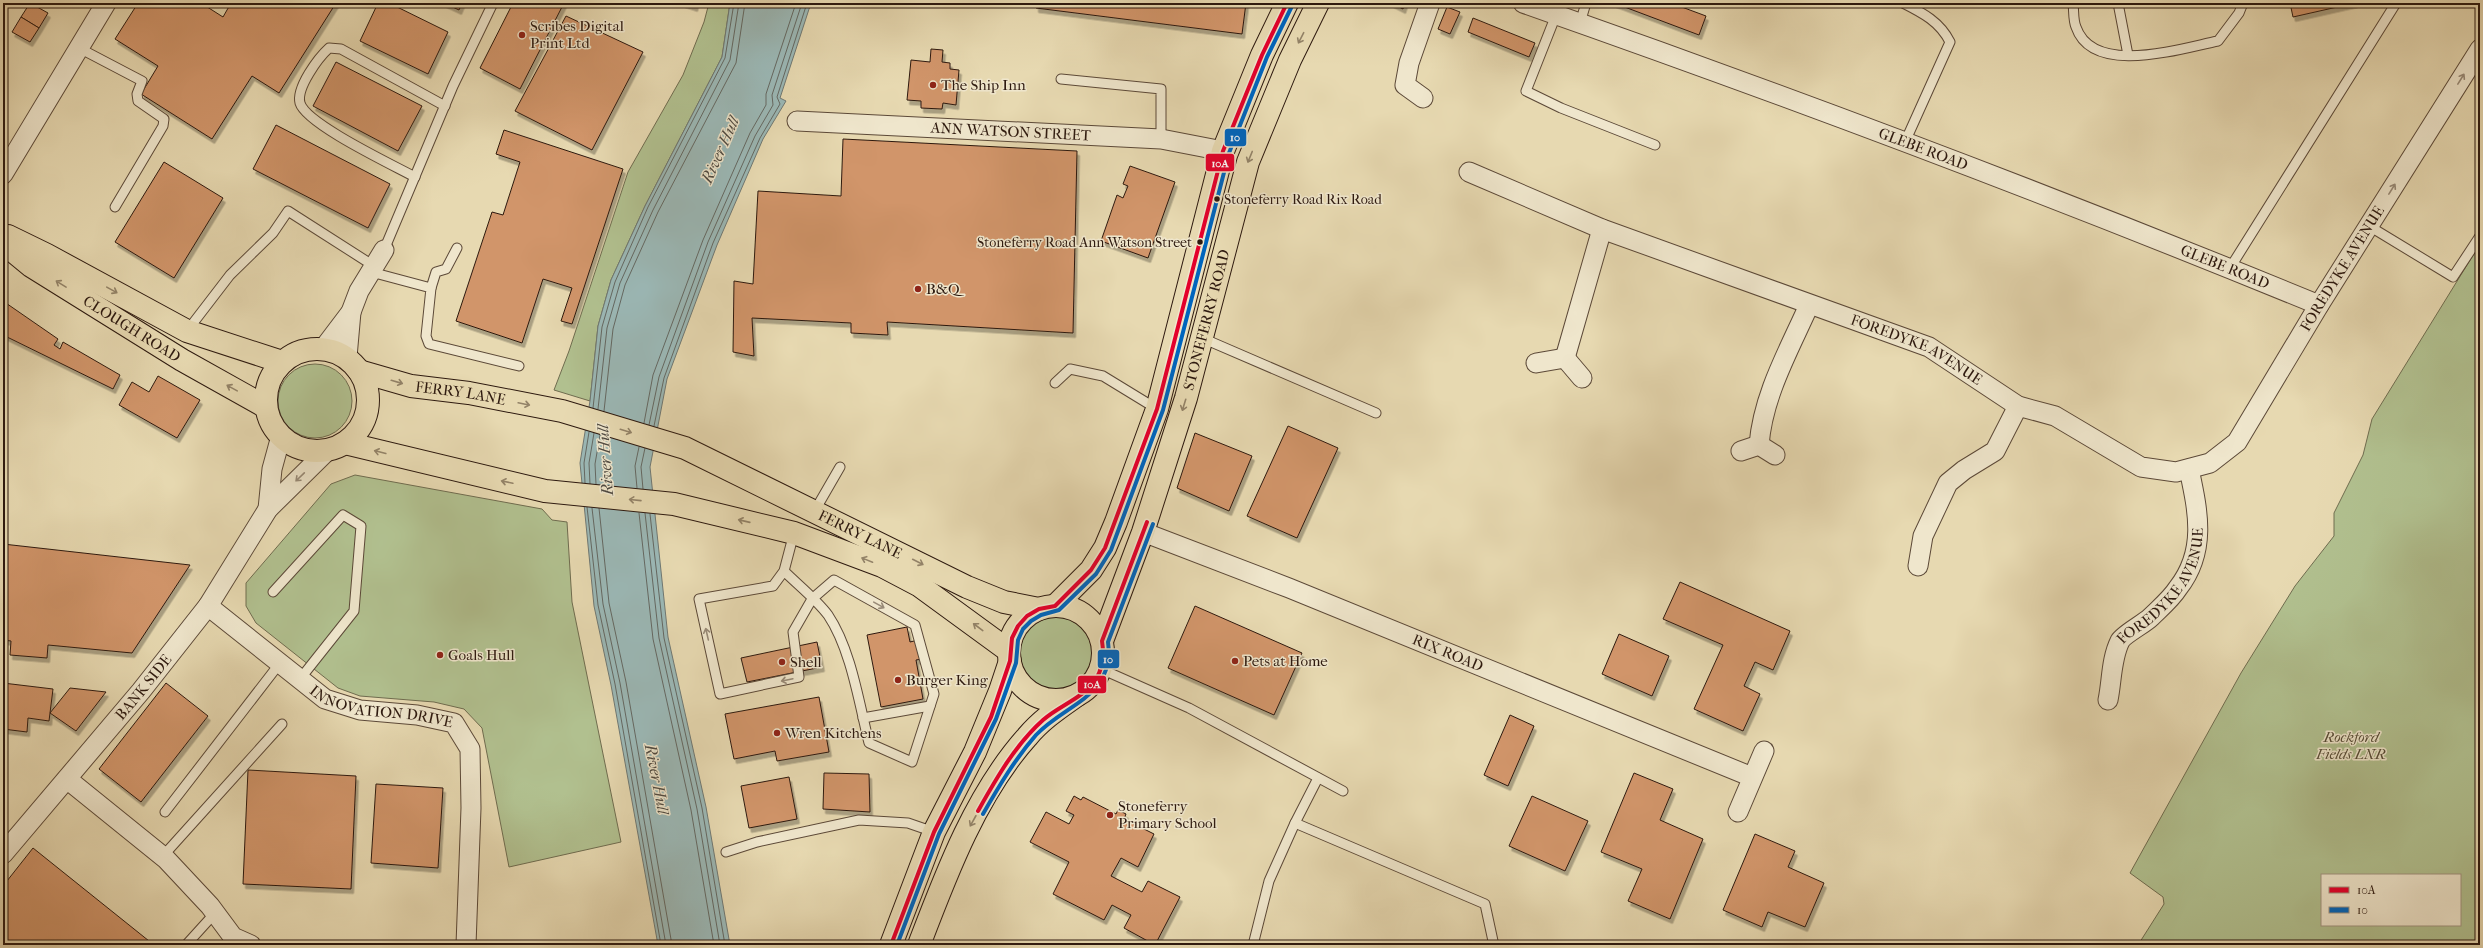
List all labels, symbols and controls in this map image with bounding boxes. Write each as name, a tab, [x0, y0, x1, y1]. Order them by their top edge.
place label: Scribes Digital Print Ltd	[530, 17, 624, 52]
marker: Scribes Digital Print Ltd	[517, 30, 527, 40]
one-way arrow	[1297, 32, 1304, 44]
one-way arrow	[2457, 74, 2465, 85]
place label: The Ship Inn	[941, 76, 1026, 94]
marker: The Ship Inn	[928, 80, 938, 90]
water label: River Hull	[697, 112, 744, 187]
street label: ANN WATSON STREET	[929, 119, 1092, 145]
street label: GLEBE ROAD	[1876, 124, 1970, 174]
line badge: 10	[1224, 128, 1247, 147]
text: 10	[1230, 131, 1240, 144]
one-way arrow	[1245, 151, 1253, 163]
line badge: 10A	[1205, 153, 1235, 172]
text: 10A	[1211, 157, 1229, 170]
one-way arrow	[2388, 183, 2396, 195]
place label: Stoneferry Road Rix Road	[1224, 191, 1382, 208]
marker: Stoneferry Road Rix Road	[1212, 194, 1222, 204]
street label: FOREDYKE AVENUE	[2296, 202, 2388, 335]
place label: Stoneferry Road Ann Watson Street	[977, 234, 1192, 251]
marker: Stoneferry Road Ann Watson Street	[1195, 237, 1205, 247]
street label: GLEBE ROAD	[2178, 241, 2272, 293]
street label: STONEFERRY ROAD	[1179, 247, 1234, 392]
one-way arrow	[55, 280, 67, 288]
place label: B&Q	[926, 280, 965, 298]
marker: B&Q	[913, 284, 923, 294]
one-way arrow	[106, 287, 118, 294]
street label: CLOUGH ROAD	[80, 292, 184, 366]
street label: FOREDYKE AVENUE	[1848, 310, 1986, 389]
street label: FERRY LANE	[414, 378, 507, 409]
one-way arrow	[390, 379, 403, 386]
one-way arrow	[226, 384, 238, 391]
one-way arrow	[1180, 398, 1188, 410]
one-way arrow	[518, 401, 531, 409]
water label: River Hull	[593, 422, 617, 497]
one-way arrow	[619, 428, 632, 435]
one-way arrow	[374, 448, 387, 455]
one-way arrow	[295, 473, 305, 482]
one-way arrow	[500, 478, 513, 486]
one-way arrow	[629, 496, 642, 504]
street label: FERRY LANE	[815, 506, 905, 563]
one-way arrow	[738, 516, 751, 524]
street label: FOREDYKE AVENUE	[2113, 527, 2207, 648]
one-way arrow	[862, 556, 874, 564]
one-way arrow	[911, 558, 923, 566]
one-way arrow	[873, 602, 885, 610]
one-way arrow	[973, 623, 984, 632]
one-way arrow	[702, 628, 710, 641]
street label: RIX ROAD	[1410, 630, 1486, 675]
place label: Goals Hull	[448, 646, 515, 664]
line badge: 10	[1097, 649, 1120, 669]
marker: Goals Hull	[435, 650, 445, 660]
street label: BANK SIDE	[111, 651, 175, 724]
place label: Pets at Home	[1243, 652, 1328, 670]
place label: Shell	[790, 653, 822, 671]
text: 10	[1103, 653, 1113, 666]
marker: Pets at Home	[1230, 656, 1240, 666]
marker: Shell	[777, 657, 787, 667]
place label: Burger King	[906, 671, 989, 689]
marker: Burger King	[893, 675, 903, 685]
line badge: 10A	[1077, 675, 1107, 694]
one-way arrow	[781, 676, 794, 684]
text: 10A	[1083, 678, 1101, 691]
street label: INNOVATION DRIVE	[306, 681, 454, 731]
place label: Wren Kitchens	[784, 724, 882, 742]
marker: Wren Kitchens	[772, 728, 782, 738]
park label: Rockford Fields LNR	[2315, 728, 2386, 763]
water label: River Hull	[641, 741, 673, 818]
place label: Stoneferry Primary School	[1118, 797, 1217, 832]
marker: Stoneferry Primary School	[1105, 810, 1115, 820]
one-way arrow	[968, 815, 976, 827]
legend	[2321, 874, 2461, 926]
text: 10A	[2357, 883, 2376, 897]
text: 10	[2357, 903, 2368, 917]

